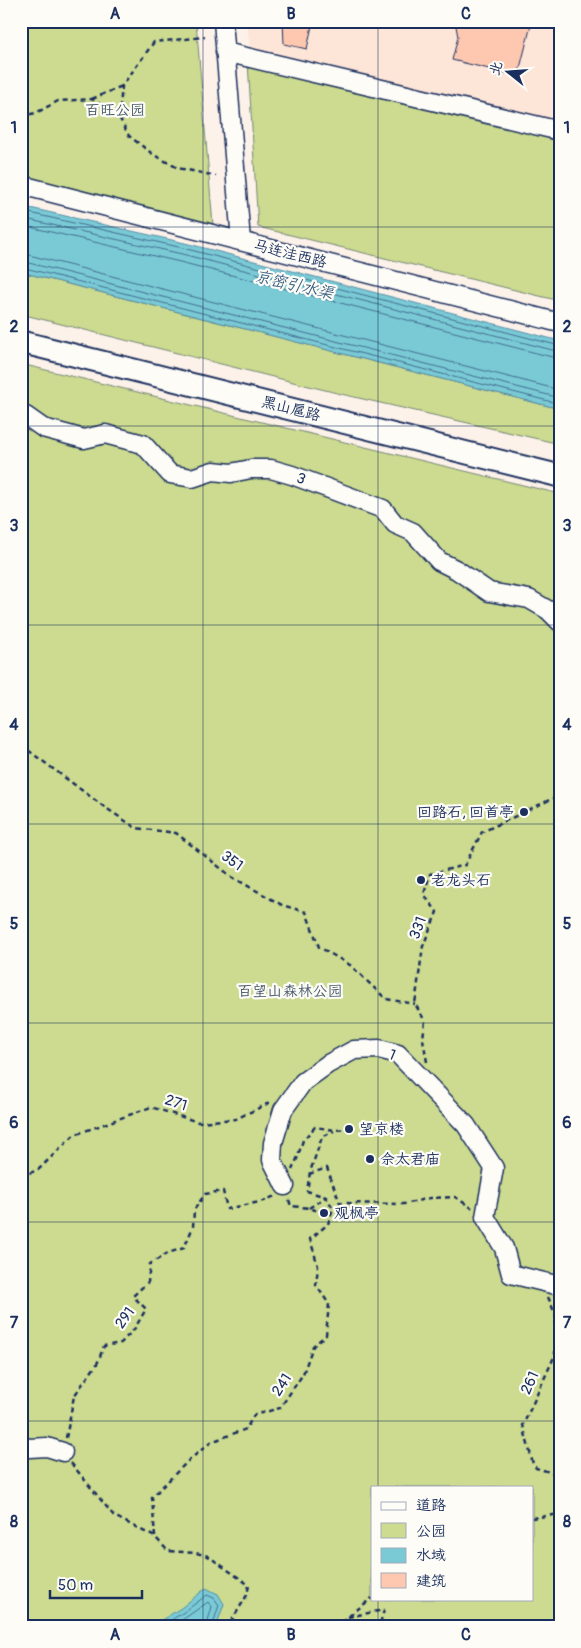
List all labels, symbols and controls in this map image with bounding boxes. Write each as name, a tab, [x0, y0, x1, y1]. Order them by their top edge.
text: A	[110, 4, 121, 24]
text: B	[286, 4, 296, 24]
text: C	[461, 4, 471, 24]
north arrow	[484, 48, 534, 98]
text: 北	[486, 59, 506, 78]
park label: 百旺公园	[85, 101, 145, 120]
text: 1	[11, 118, 17, 138]
text: 1	[564, 118, 570, 138]
street label: 马连洼西路	[251, 236, 329, 272]
water label: 京密引水渠	[253, 266, 337, 304]
text: 2	[10, 317, 19, 337]
text: 2	[563, 317, 572, 337]
street label: 黑山扈路	[260, 393, 322, 425]
street label: 3	[294, 469, 308, 489]
text: 3	[10, 516, 19, 536]
text: 3	[563, 516, 572, 536]
text: 4	[9, 715, 19, 735]
text: 4	[562, 715, 572, 735]
place label: 回路石, 回首亭	[417, 803, 514, 822]
marker: 回路石, 回首亭	[518, 806, 530, 818]
street label: 351	[217, 847, 247, 875]
place label: 老龙头石	[431, 871, 491, 890]
marker: 老龙头石	[415, 874, 427, 886]
text: 5	[10, 914, 19, 934]
street label: 331	[405, 914, 431, 942]
text: 5	[563, 914, 572, 934]
park label: 百望山森林公园	[237, 982, 343, 1001]
street label: 1	[385, 1045, 399, 1065]
street label: 271	[163, 1091, 189, 1115]
text: 6	[9, 1113, 19, 1133]
text: 6	[562, 1113, 572, 1133]
place label: 望京楼	[359, 1120, 404, 1139]
marker: 望京楼	[343, 1123, 355, 1135]
place label: 佘太君庙	[380, 1150, 440, 1169]
marker: 佘太君庙	[364, 1153, 376, 1165]
place label: 观枫亭	[334, 1204, 379, 1223]
marker: 观枫亭	[318, 1207, 330, 1219]
street label: 291	[111, 1304, 139, 1332]
text: 7	[10, 1313, 19, 1333]
text: 7	[563, 1313, 572, 1333]
street label: 261	[517, 1369, 543, 1397]
street label: 241	[268, 1370, 296, 1400]
legend	[371, 1486, 534, 1600]
text: 道路	[416, 1496, 446, 1515]
text: 8	[10, 1512, 18, 1532]
text: 8	[563, 1512, 571, 1532]
text: 公园	[416, 1522, 446, 1541]
text: 水域	[416, 1546, 446, 1565]
scale bar	[50, 1568, 142, 1600]
text: 建筑	[416, 1572, 446, 1591]
text: 50 m	[58, 1576, 93, 1595]
text: A	[110, 1625, 121, 1645]
text: B	[286, 1625, 296, 1645]
text: C	[461, 1625, 471, 1645]

